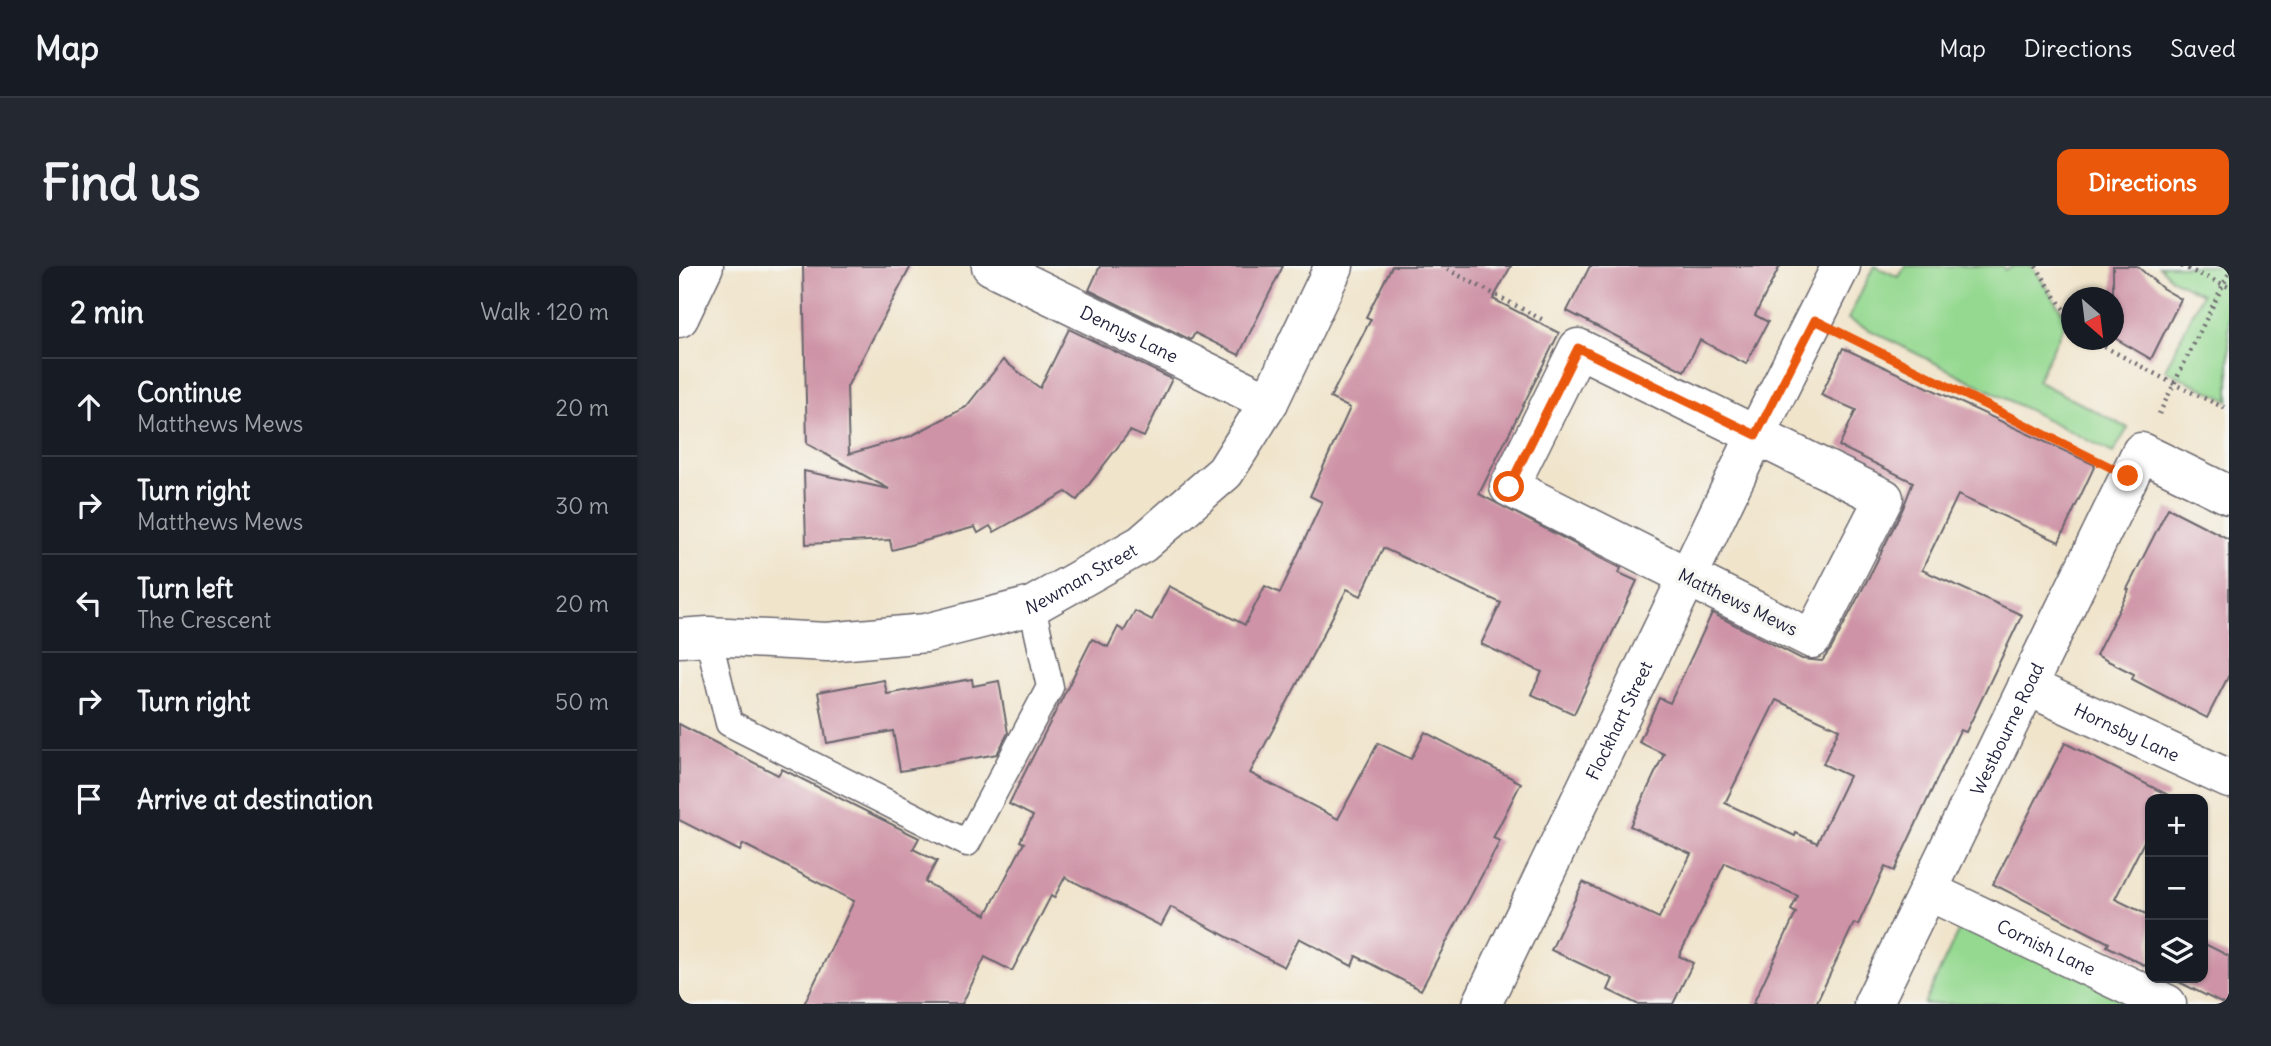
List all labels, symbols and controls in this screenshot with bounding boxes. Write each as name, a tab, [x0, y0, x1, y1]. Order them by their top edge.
text: Map	[35, 27, 99, 69]
text: Map	[1939, 33, 1986, 63]
text: Directions	[2024, 33, 2132, 63]
text: Saved	[2170, 33, 2236, 63]
button: Directions	[2057, 149, 2229, 215]
text: Find us	[42, 152, 200, 213]
north arrow	[2061, 287, 2124, 350]
text: 2 min	[70, 293, 144, 331]
text: Walk · 120 m	[480, 297, 609, 326]
street label: Dennys Lane	[1077, 300, 1182, 367]
text: Continue	[137, 376, 242, 409]
icon: ahead	[70, 388, 108, 426]
text: 20 m	[556, 393, 609, 422]
text: Matthews Mews	[137, 409, 303, 438]
route end	[2112, 460, 2143, 491]
route start	[1493, 471, 1524, 502]
text: Turn right	[137, 474, 250, 507]
icon: right	[70, 486, 108, 524]
text: 30 m	[555, 491, 609, 520]
text: Matthews Mews	[137, 507, 303, 536]
street label: Newman Street	[1023, 538, 1141, 619]
street label: Matthews Mews	[1674, 563, 1802, 641]
text: Turn left	[137, 572, 233, 605]
icon: left	[70, 584, 108, 622]
text: 20 m	[556, 589, 609, 618]
text: The Crescent	[137, 605, 271, 634]
street label: Flockhart Street	[1580, 657, 1657, 783]
street label: Westbourne Road	[1965, 658, 2049, 799]
icon: right	[70, 682, 108, 720]
text: Turn right	[137, 685, 250, 718]
text: 50 m	[555, 687, 609, 716]
street label: Hornsby Lane	[2071, 698, 2183, 766]
icon: arrive	[70, 780, 108, 818]
text: Arrive at destination	[137, 783, 373, 816]
map controls	[2145, 794, 2208, 983]
button: +	[2145, 794, 2208, 857]
button: −	[2145, 857, 2208, 920]
street label: Cornish Lane	[1993, 914, 2100, 980]
button: layers	[2145, 920, 2208, 983]

